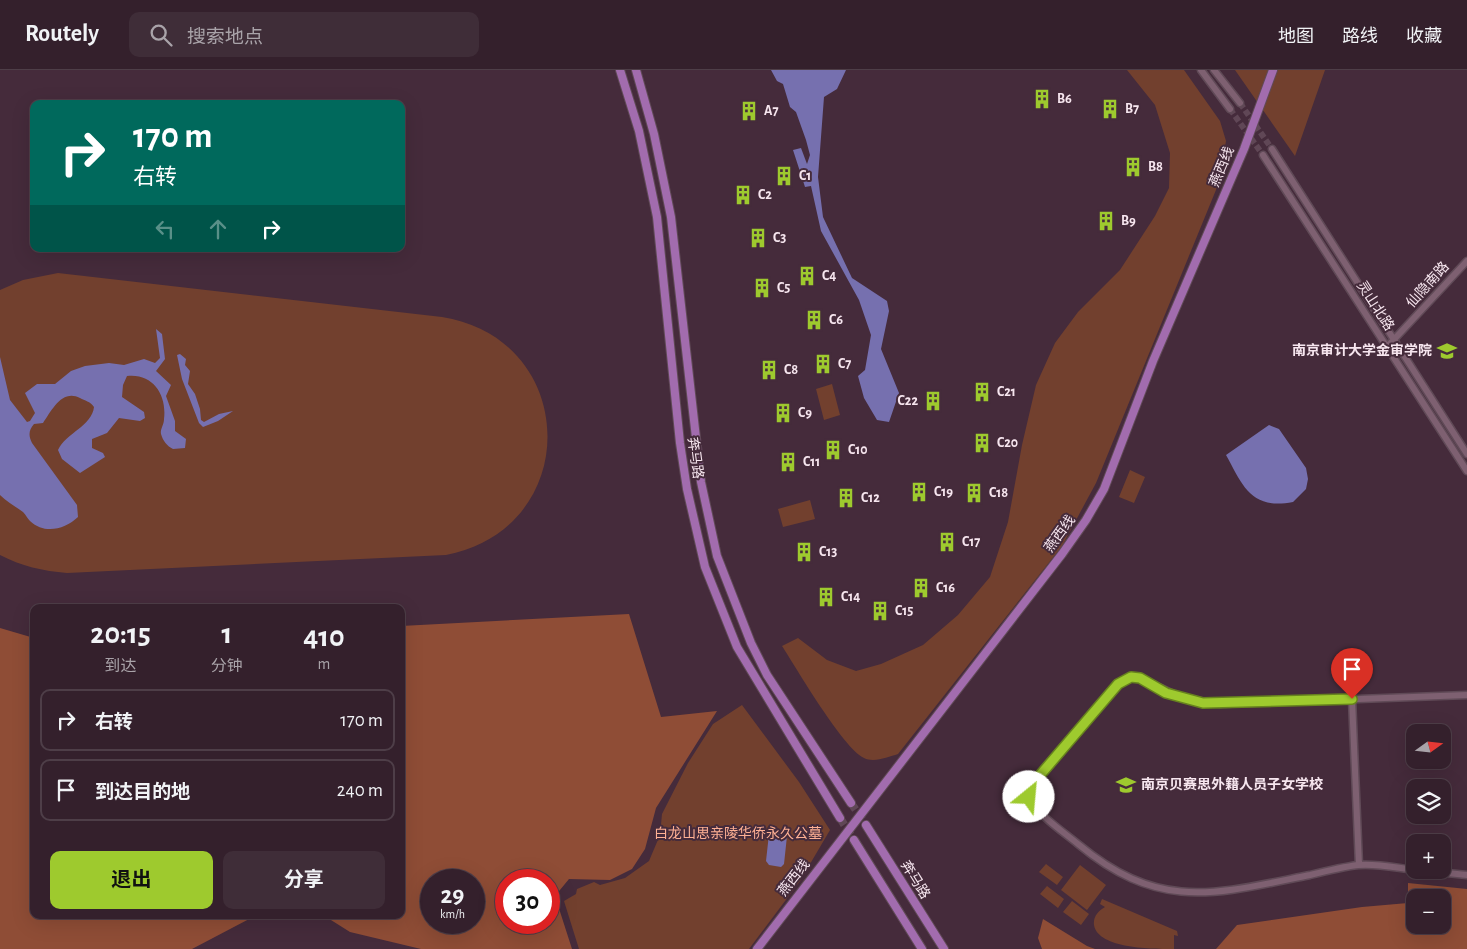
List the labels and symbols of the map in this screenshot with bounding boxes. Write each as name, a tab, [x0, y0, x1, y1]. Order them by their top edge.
building icon: B6	[1031, 88, 1053, 110]
place label: B6	[1057, 92, 1072, 106]
building icon: B7	[1099, 98, 1121, 120]
building icon: A7	[738, 100, 760, 122]
place label: B7	[1125, 102, 1139, 116]
place label: A7	[764, 104, 778, 118]
street label: 燕西线	[1206, 145, 1237, 189]
building icon: B8	[1122, 156, 1144, 178]
place label: B8	[1148, 160, 1163, 174]
building icon: C1	[773, 165, 795, 187]
place label: C1	[799, 169, 811, 183]
building icon: C2	[732, 184, 754, 206]
place label: C2	[758, 188, 772, 202]
building icon: B9	[1095, 210, 1117, 232]
place label: B9	[1121, 214, 1136, 228]
building icon: C3	[747, 227, 769, 249]
place label: C3	[773, 231, 786, 245]
street label: 仙隐南路	[1403, 258, 1452, 310]
building icon: C4	[796, 265, 818, 287]
place label: C4	[822, 269, 836, 283]
building icon: C5	[751, 277, 773, 299]
street label: 灵山北路	[1354, 278, 1398, 333]
place label: C5	[777, 281, 790, 295]
building icon: C6	[803, 309, 825, 331]
place label: C6	[829, 313, 843, 327]
school or university icon: 南京审计大学金审学院	[1436, 340, 1458, 362]
place label: 南京审计大学金审学院	[1292, 342, 1432, 358]
building icon: C7	[812, 353, 834, 375]
place label: C7	[838, 357, 851, 371]
building icon: C8	[758, 359, 780, 381]
place label: C8	[784, 363, 798, 377]
building icon: C21	[971, 381, 993, 403]
place label: C21	[997, 385, 1016, 399]
building icon: C22	[922, 390, 944, 412]
place label: C22	[898, 394, 918, 408]
building icon: C9	[772, 402, 794, 424]
place label: C9	[798, 406, 812, 420]
building icon: C20	[971, 432, 993, 454]
street label: 奔马路	[685, 436, 706, 480]
place label: C20	[997, 436, 1018, 450]
building icon: C10	[822, 439, 844, 461]
place label: C10	[848, 443, 868, 457]
building icon: C11	[777, 451, 799, 473]
place label: C11	[803, 455, 820, 469]
building icon: C19	[908, 481, 930, 503]
building icon: C18	[963, 482, 985, 504]
place label: C19	[934, 485, 953, 499]
place label: C18	[989, 486, 1008, 500]
building icon: C12	[835, 487, 857, 509]
place label: C12	[861, 491, 880, 505]
street label: 燕西线	[1041, 512, 1078, 555]
building icon: C17	[936, 531, 958, 553]
place label: C17	[962, 535, 980, 549]
building icon: C13	[793, 541, 815, 563]
place label: C13	[819, 545, 837, 559]
building icon: C16	[910, 577, 932, 599]
place label: C16	[936, 581, 955, 595]
building icon: C14	[815, 586, 837, 608]
place label: C14	[841, 590, 860, 604]
building icon: C15	[869, 600, 891, 622]
place label: C15	[895, 604, 913, 618]
pin	[1331, 648, 1373, 699]
north arrow	[1406, 724, 1451, 769]
position arrow	[1002, 770, 1054, 822]
school or university icon: 南京贝赛思外籍人员子女学校	[1115, 774, 1137, 796]
place label: 南京贝赛思外籍人员子女学校	[1141, 776, 1323, 792]
park label: 白龙山思亲陵华侨永久公墓	[654, 825, 822, 841]
street label: 燕西线	[775, 857, 812, 899]
street label: 奔马路	[898, 858, 933, 902]
speed limit sign: 30	[495, 869, 560, 934]

